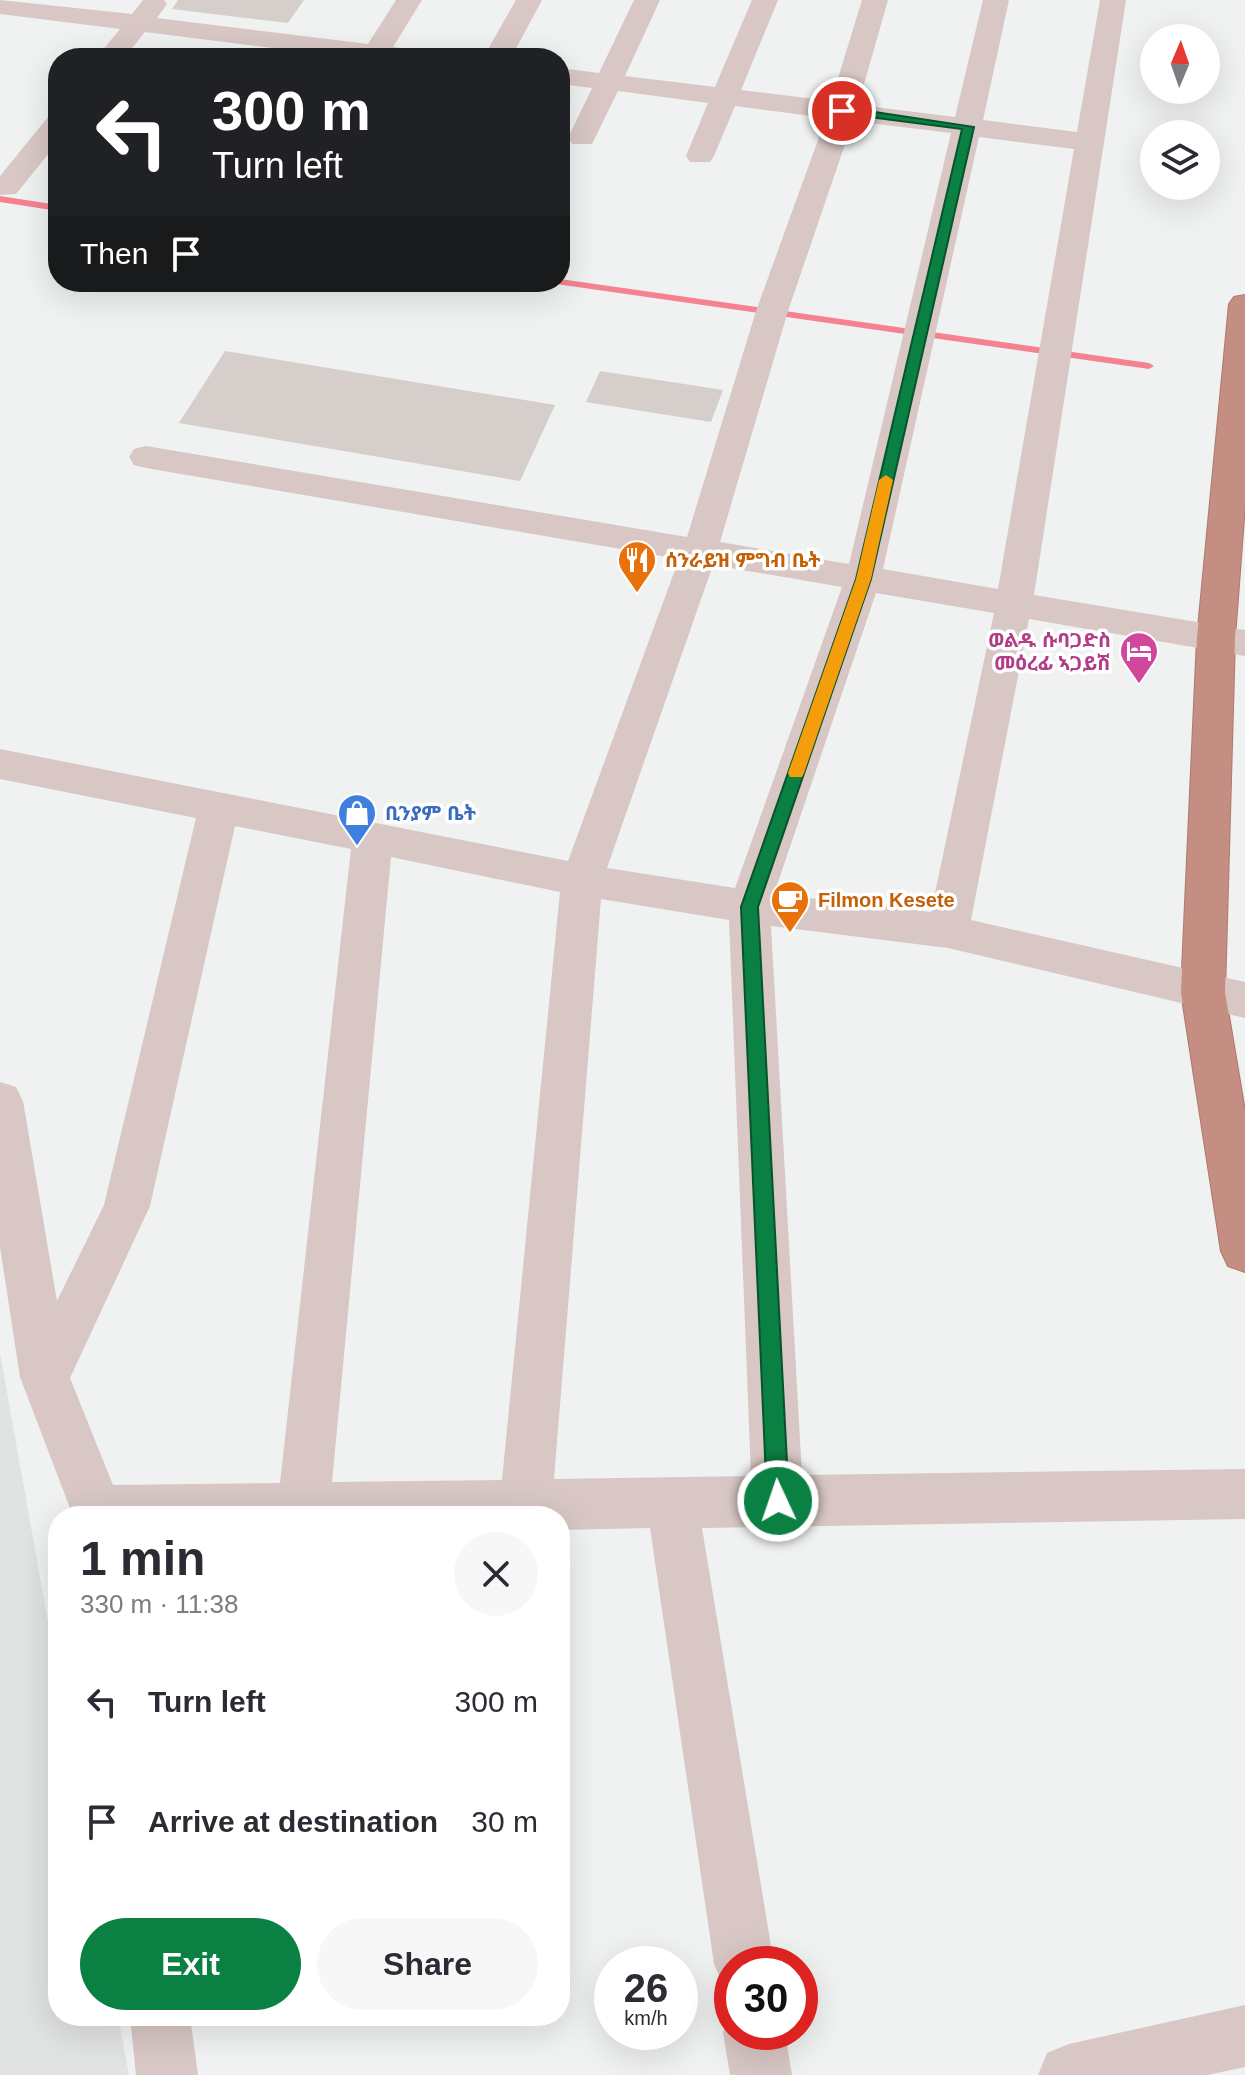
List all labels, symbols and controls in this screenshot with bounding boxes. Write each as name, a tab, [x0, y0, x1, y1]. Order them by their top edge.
north arrow	[1140, 24, 1220, 104]
map controls	[1140, 24, 1220, 200]
pin	[808, 77, 876, 145]
text: 300 m	[212, 79, 371, 142]
icon: left	[80, 80, 184, 184]
icon: arrive	[820, 89, 864, 133]
button: layers	[1140, 120, 1220, 200]
text: Turn left	[212, 145, 343, 186]
icon: arrive	[164, 232, 208, 276]
text: Then	[80, 237, 148, 270]
restaurant icon: ሰንራይዝ ምግብ ቤት	[616, 539, 658, 594]
place label: ሰንራይዝ ምግብ ቤት	[665, 549, 821, 571]
place label: ወልዱ ሱባጋድስ መዕረፊ ኣጋይሽ	[988, 629, 1111, 674]
hotel icon: ወልዱ ሱባጋድስ መዕረፊ ኣጋይሽ	[1118, 630, 1160, 685]
shop icon: ቢንያም ቤት	[336, 792, 378, 847]
place label: ቢንያም ቤት	[385, 802, 477, 824]
cafe icon: Filmon Kesete	[769, 879, 811, 934]
place label: Filmon Kesete	[818, 889, 955, 911]
position arrow	[736, 1459, 820, 1543]
text: 1 min	[80, 1532, 205, 1585]
button: close	[454, 1532, 538, 1616]
text: 330 m · 11:38	[80, 1589, 239, 1619]
icon: left	[80, 1680, 124, 1724]
text: Turn left	[148, 1685, 266, 1718]
text: 300 m	[455, 1685, 538, 1718]
icon: arrive	[80, 1800, 124, 1844]
text: Arrive at destination	[148, 1805, 438, 1838]
text: 30 m	[471, 1805, 538, 1838]
button: Exit	[80, 1918, 301, 2010]
button: Share	[317, 1918, 538, 2010]
speed limit sign: 30	[714, 1946, 818, 2050]
text: 26	[624, 1966, 668, 2010]
text: km/h	[624, 2007, 668, 2029]

